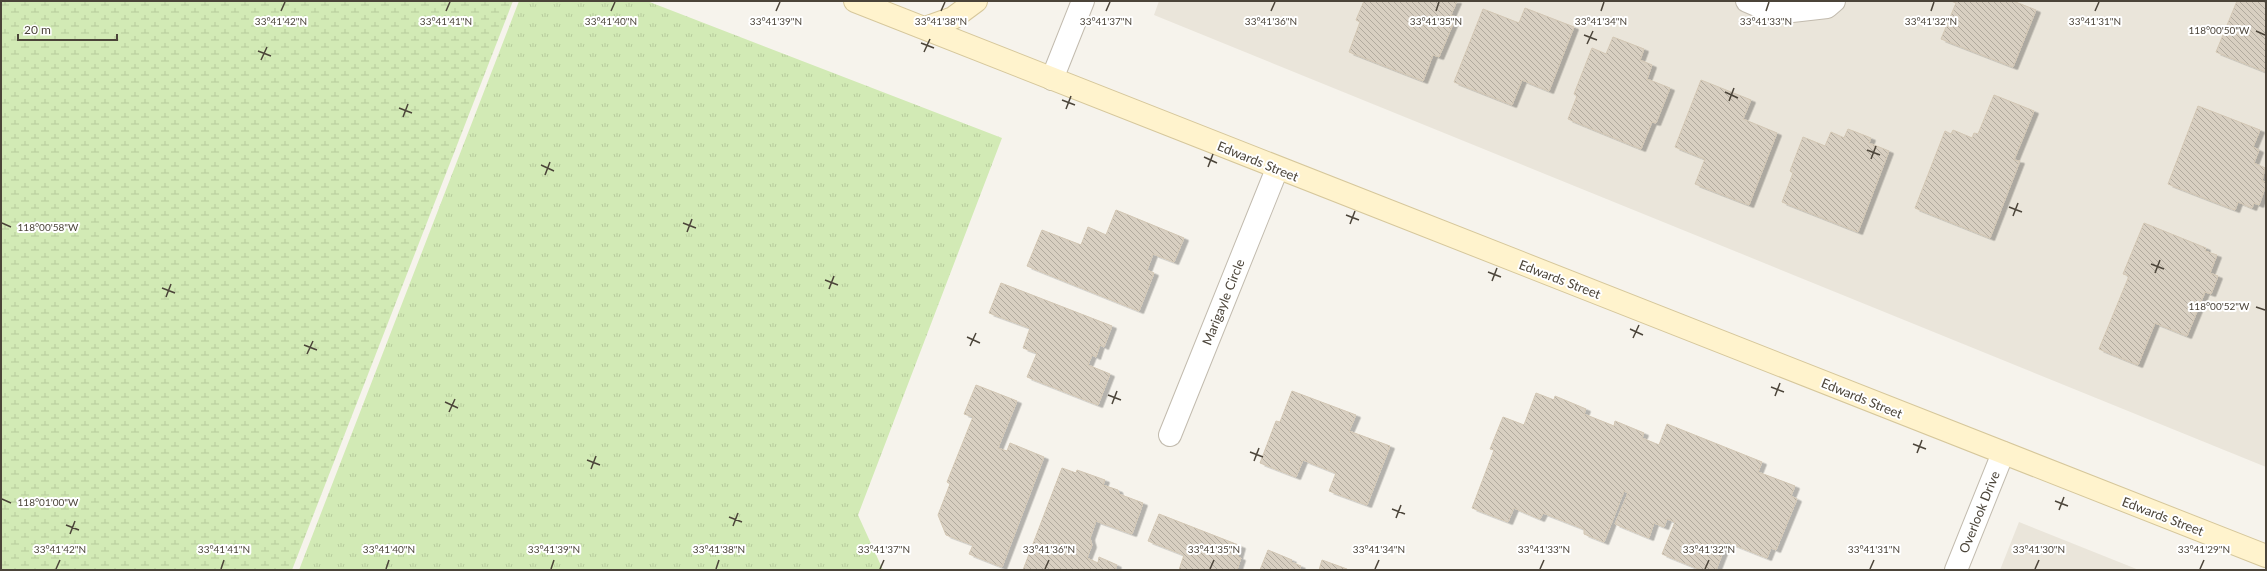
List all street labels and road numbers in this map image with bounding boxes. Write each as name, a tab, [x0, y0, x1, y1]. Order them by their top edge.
street label: Edwards Street	[1215, 137, 1301, 185]
street label: Marigayle Circle	[1198, 256, 1248, 347]
street label: Edwards Street	[1517, 256, 1603, 302]
street label: Edwards Street	[1819, 374, 1905, 422]
street label: Overlook Drive	[1955, 468, 2003, 555]
street label: Edwards Street	[2120, 493, 2206, 539]

